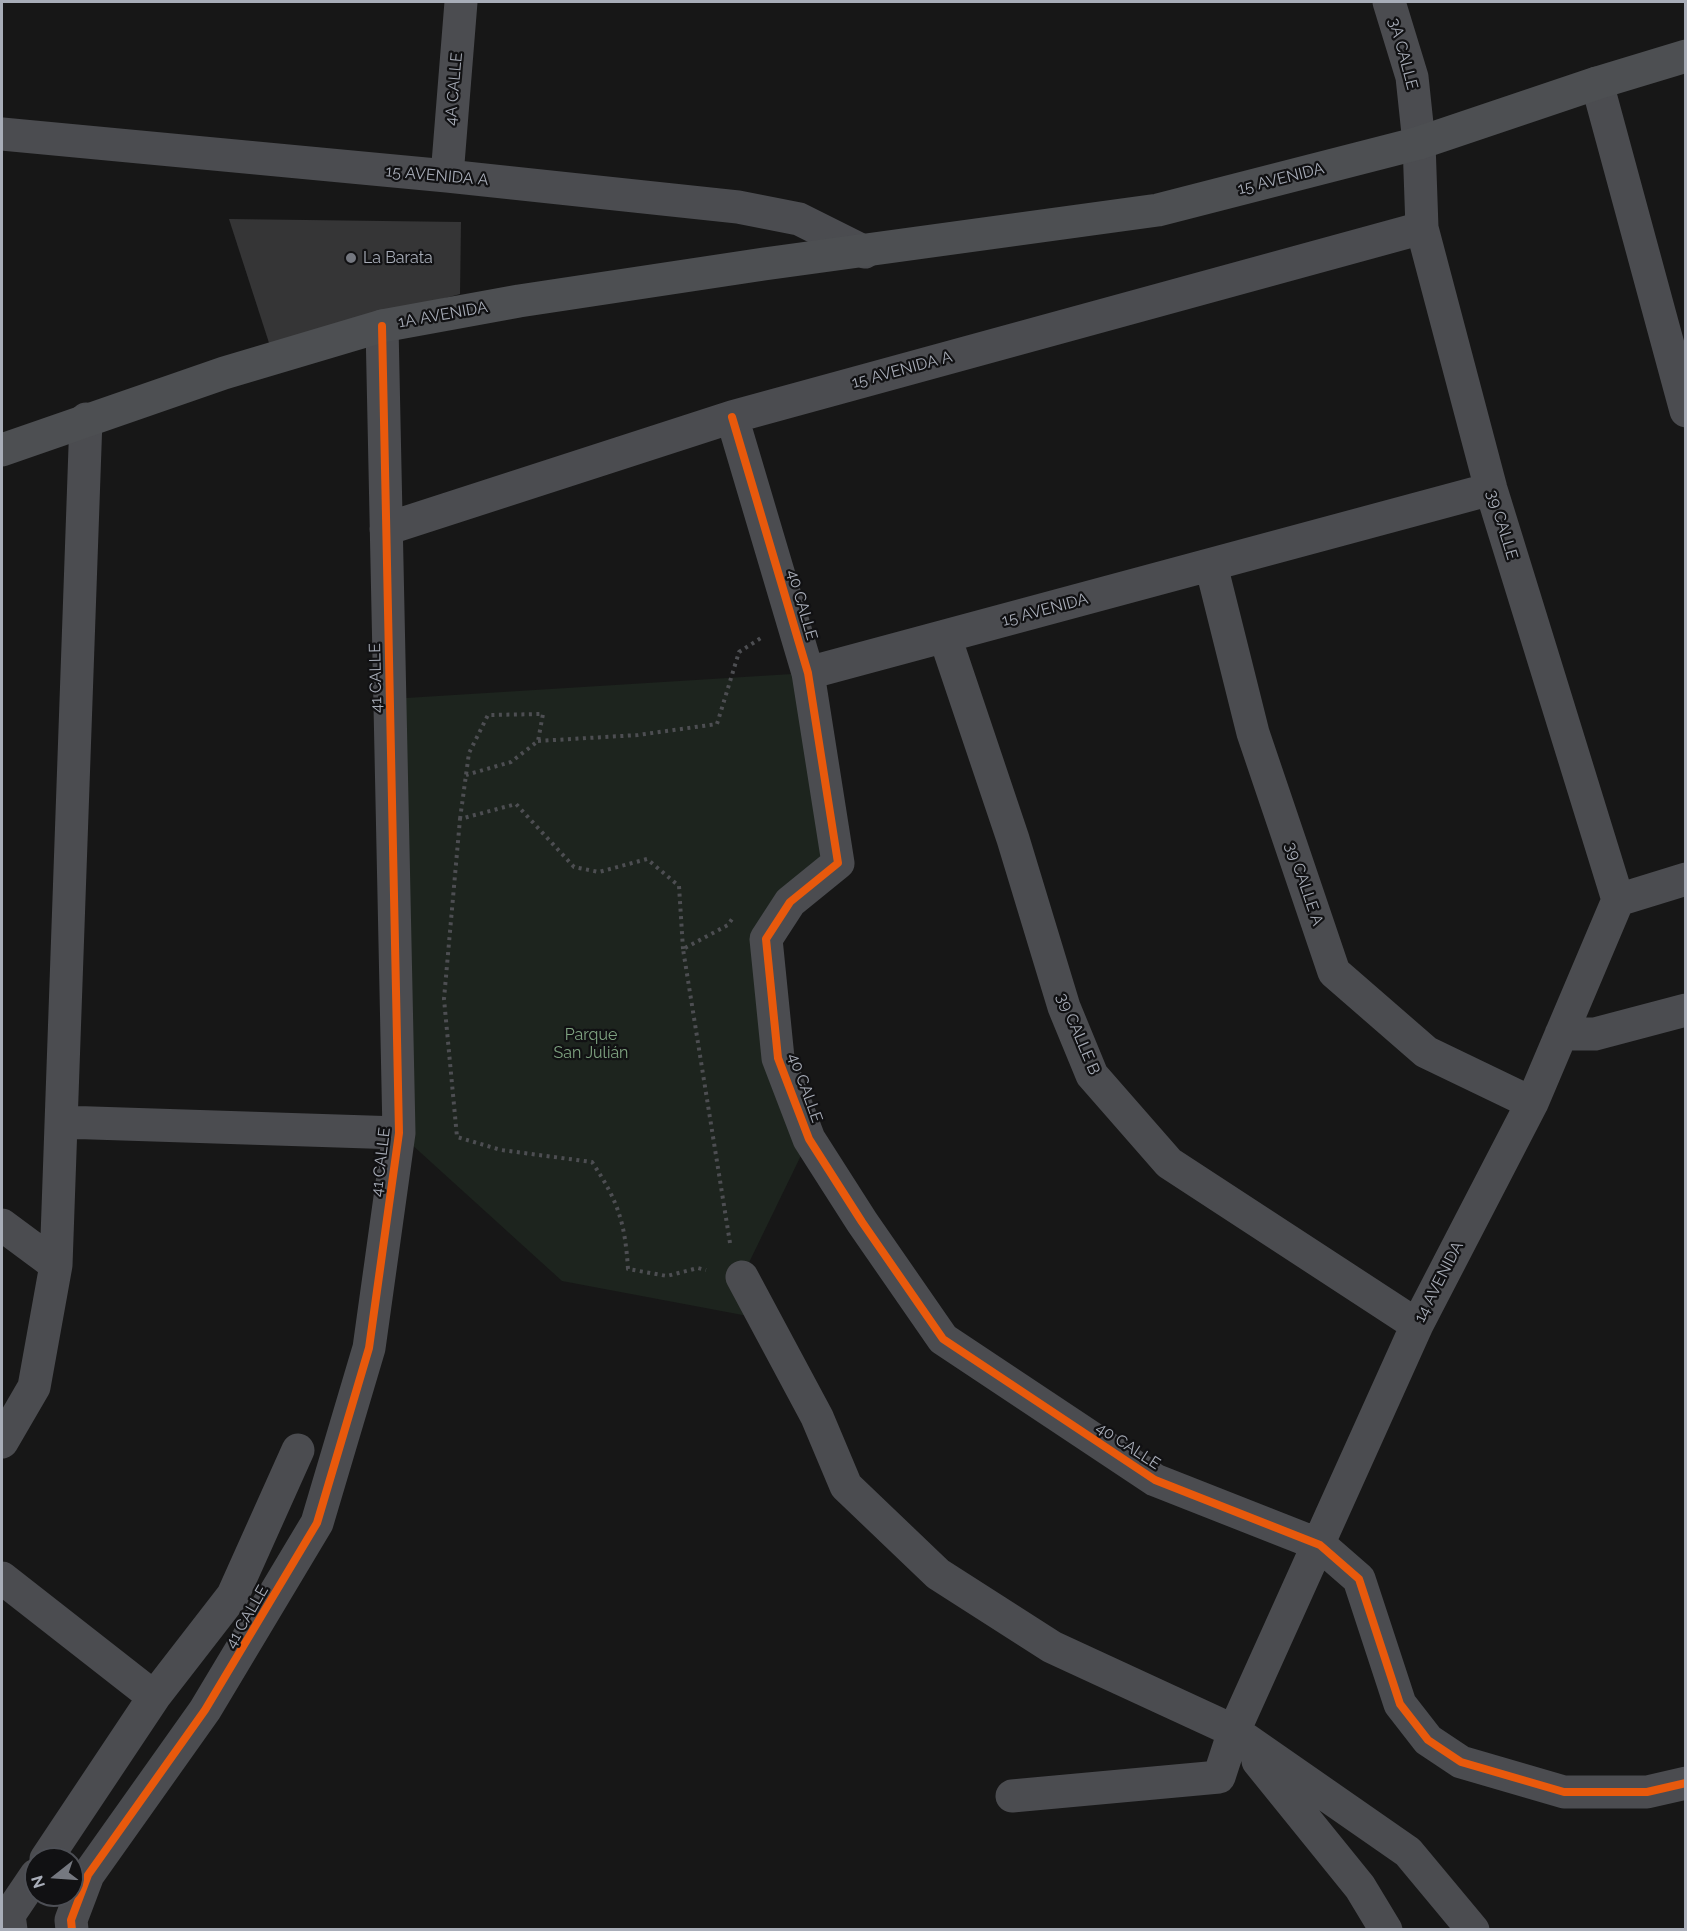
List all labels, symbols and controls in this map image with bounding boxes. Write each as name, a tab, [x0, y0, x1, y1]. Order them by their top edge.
street label: 3A CALLE	[1384, 16, 1422, 92]
street label: 4A CALLE	[441, 51, 467, 127]
street label: 15 AVENIDA	[1236, 159, 1326, 199]
street label: 15 AVENIDA A	[385, 162, 489, 190]
place label: La Barata	[363, 248, 433, 268]
marker: La Barata	[344, 251, 358, 265]
street label: 1A AVENIDA	[397, 298, 489, 332]
street label: 15 AVENIDA A	[850, 347, 954, 393]
street label: 39 CALLE	[1482, 488, 1522, 562]
street label: 40 CALLE	[783, 567, 821, 643]
street label: 15 AVENIDA	[1000, 589, 1090, 631]
street label: 41 CALLE	[366, 643, 386, 713]
street label: 39 CALLE A	[1281, 840, 1327, 928]
street label: 39 CALLE B	[1052, 990, 1104, 1078]
park label: Parque San Julián	[554, 1025, 628, 1063]
street label: 40 CALLE	[784, 1051, 826, 1125]
street label: 41 CALLE	[367, 1126, 395, 1198]
street label: 14 AVENIDA	[1410, 1238, 1468, 1326]
street label: 40 CALLE	[1092, 1418, 1164, 1474]
street label: 41 CALLE	[221, 1582, 273, 1652]
north arrow	[24, 1847, 84, 1907]
text: N	[27, 1873, 49, 1890]

